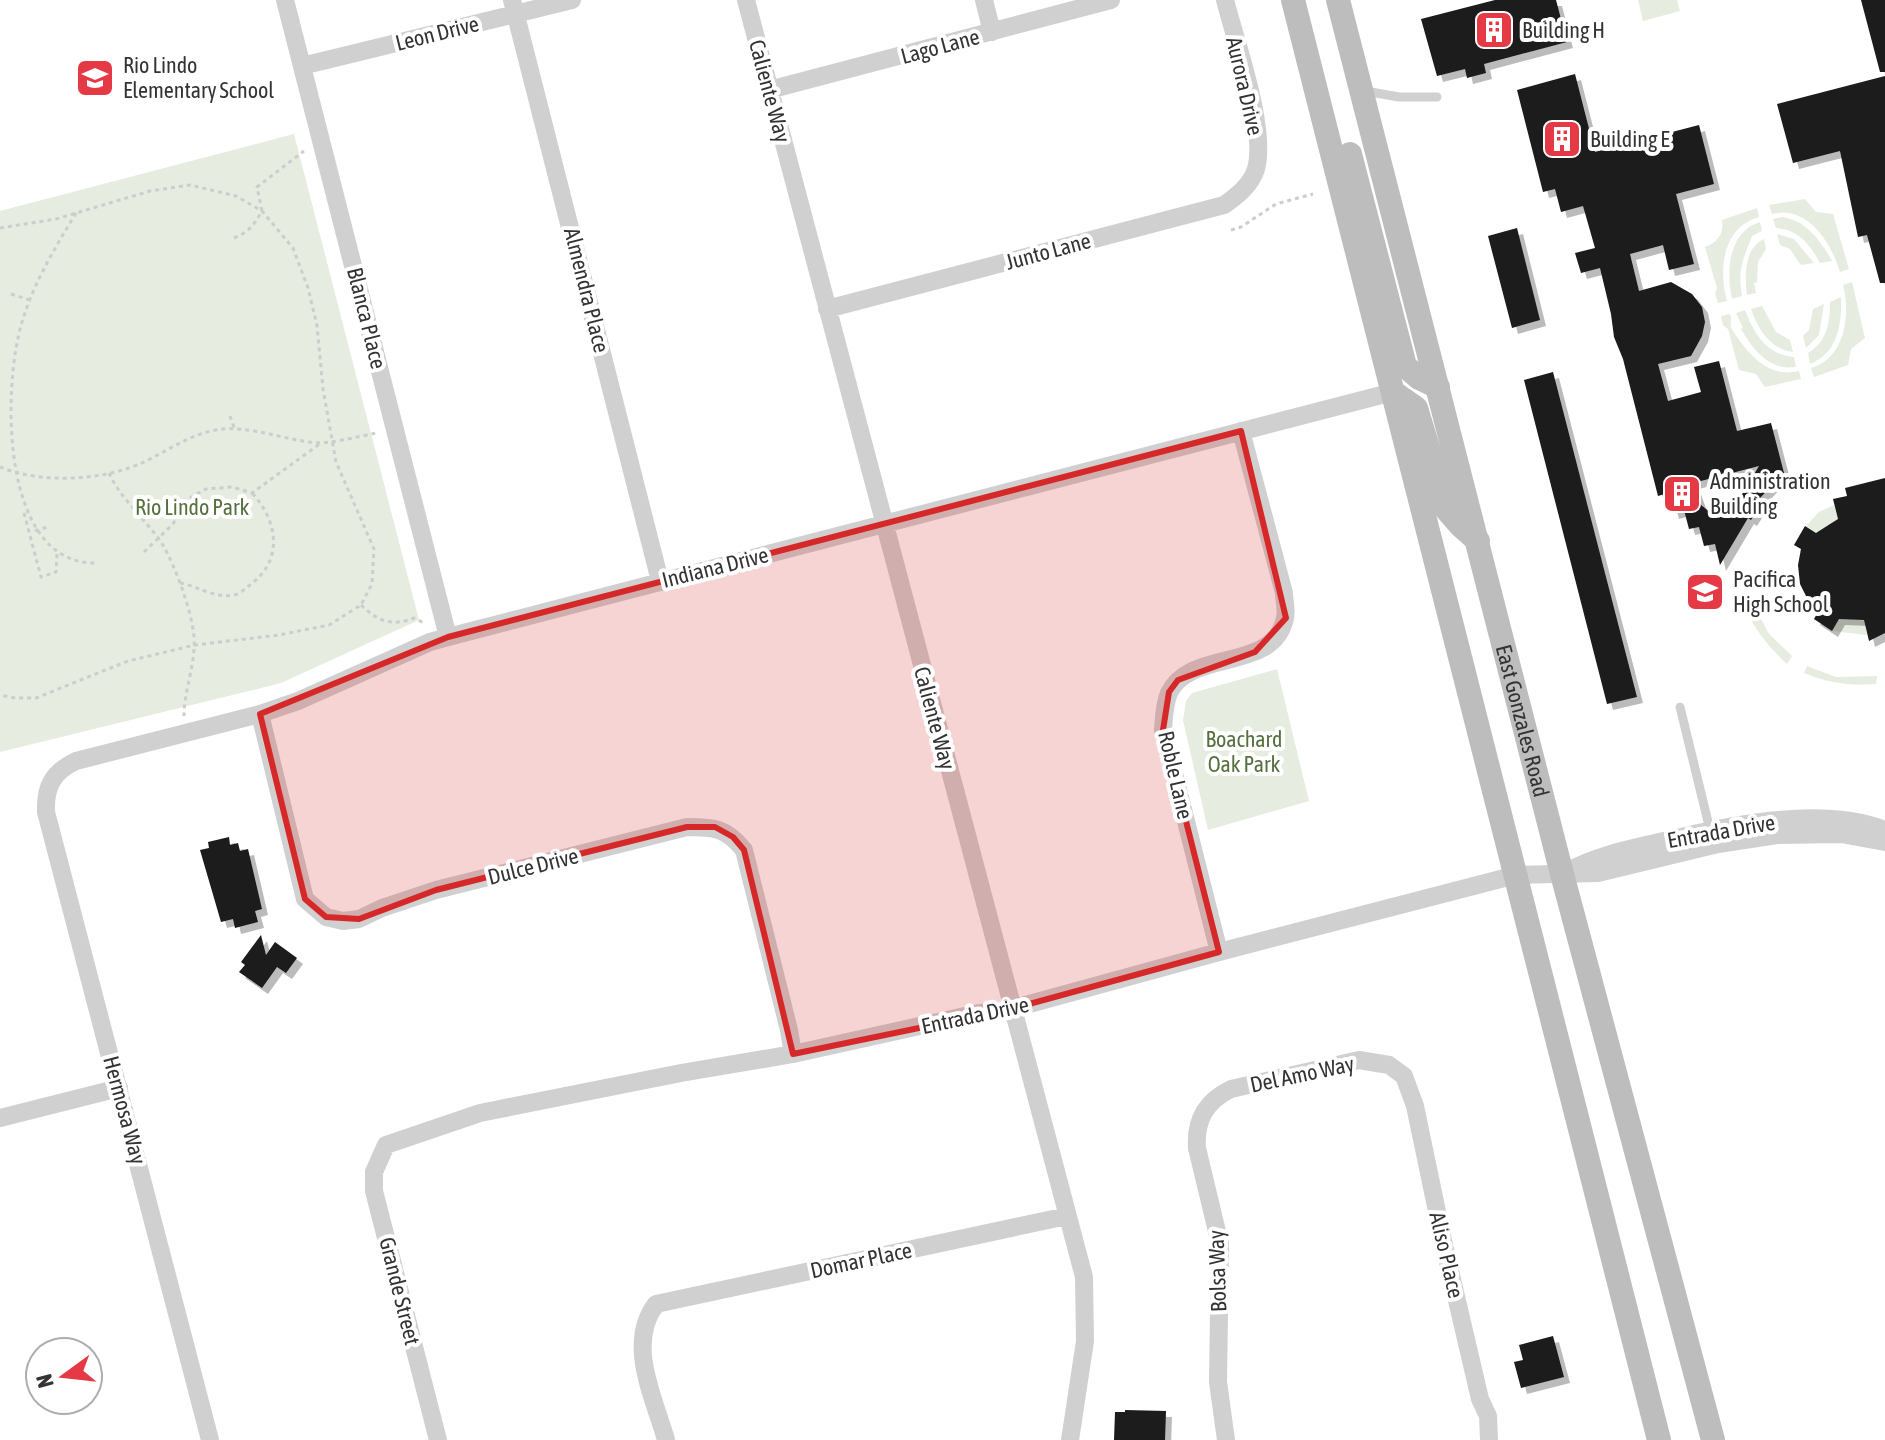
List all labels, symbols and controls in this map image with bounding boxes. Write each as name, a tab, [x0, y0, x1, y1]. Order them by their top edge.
building icon: Building H	[1473, 9, 1515, 51]
street label: Leon Drive	[393, 10, 481, 56]
place label: Building H	[1522, 17, 1605, 43]
street label: Lago Lane	[898, 23, 982, 69]
street label: Aurora Drive	[1221, 34, 1269, 138]
street label: Caliente Way	[744, 37, 796, 145]
place label: Rio Lindo Elementary School	[123, 52, 274, 103]
school or university icon: Rio Lindo Elementary School	[74, 57, 116, 99]
building icon: Building E	[1541, 118, 1583, 160]
place label: Building E	[1590, 126, 1670, 152]
street label: Almendra Place	[559, 225, 615, 355]
street label: Junto Lane	[1003, 227, 1093, 275]
street label: Blanca Place	[342, 265, 392, 371]
place label: Administration Building	[1710, 468, 1831, 519]
building icon: Administration Building	[1661, 473, 1703, 515]
park label: Rio Lindo Park	[135, 494, 249, 520]
street label: Indiana Drive	[659, 541, 771, 593]
place label: Pacifica High School	[1733, 566, 1829, 617]
school or university icon: Pacifica High School	[1684, 571, 1726, 613]
street label: East Gonzales Road	[1491, 642, 1555, 800]
street label: Caliente Way	[909, 664, 961, 772]
park label: Boachard Oak Park	[1206, 726, 1282, 777]
street label: Roble Lane	[1153, 728, 1199, 822]
street label: Entrada Drive	[1665, 809, 1777, 853]
street label: Dulce Drive	[485, 842, 581, 890]
street label: Entrada Drive	[919, 991, 1031, 1039]
street label: Del Amo Way	[1248, 1050, 1356, 1098]
street label: Hermosa Way	[98, 1053, 152, 1167]
street label: Aliso Place	[1424, 1209, 1470, 1301]
street label: Bolsa Way	[1203, 1229, 1231, 1313]
street label: Grande Street	[374, 1234, 426, 1348]
street label: Domar Place	[808, 1237, 914, 1283]
north arrow	[24, 1336, 104, 1416]
text: N	[30, 1372, 59, 1391]

